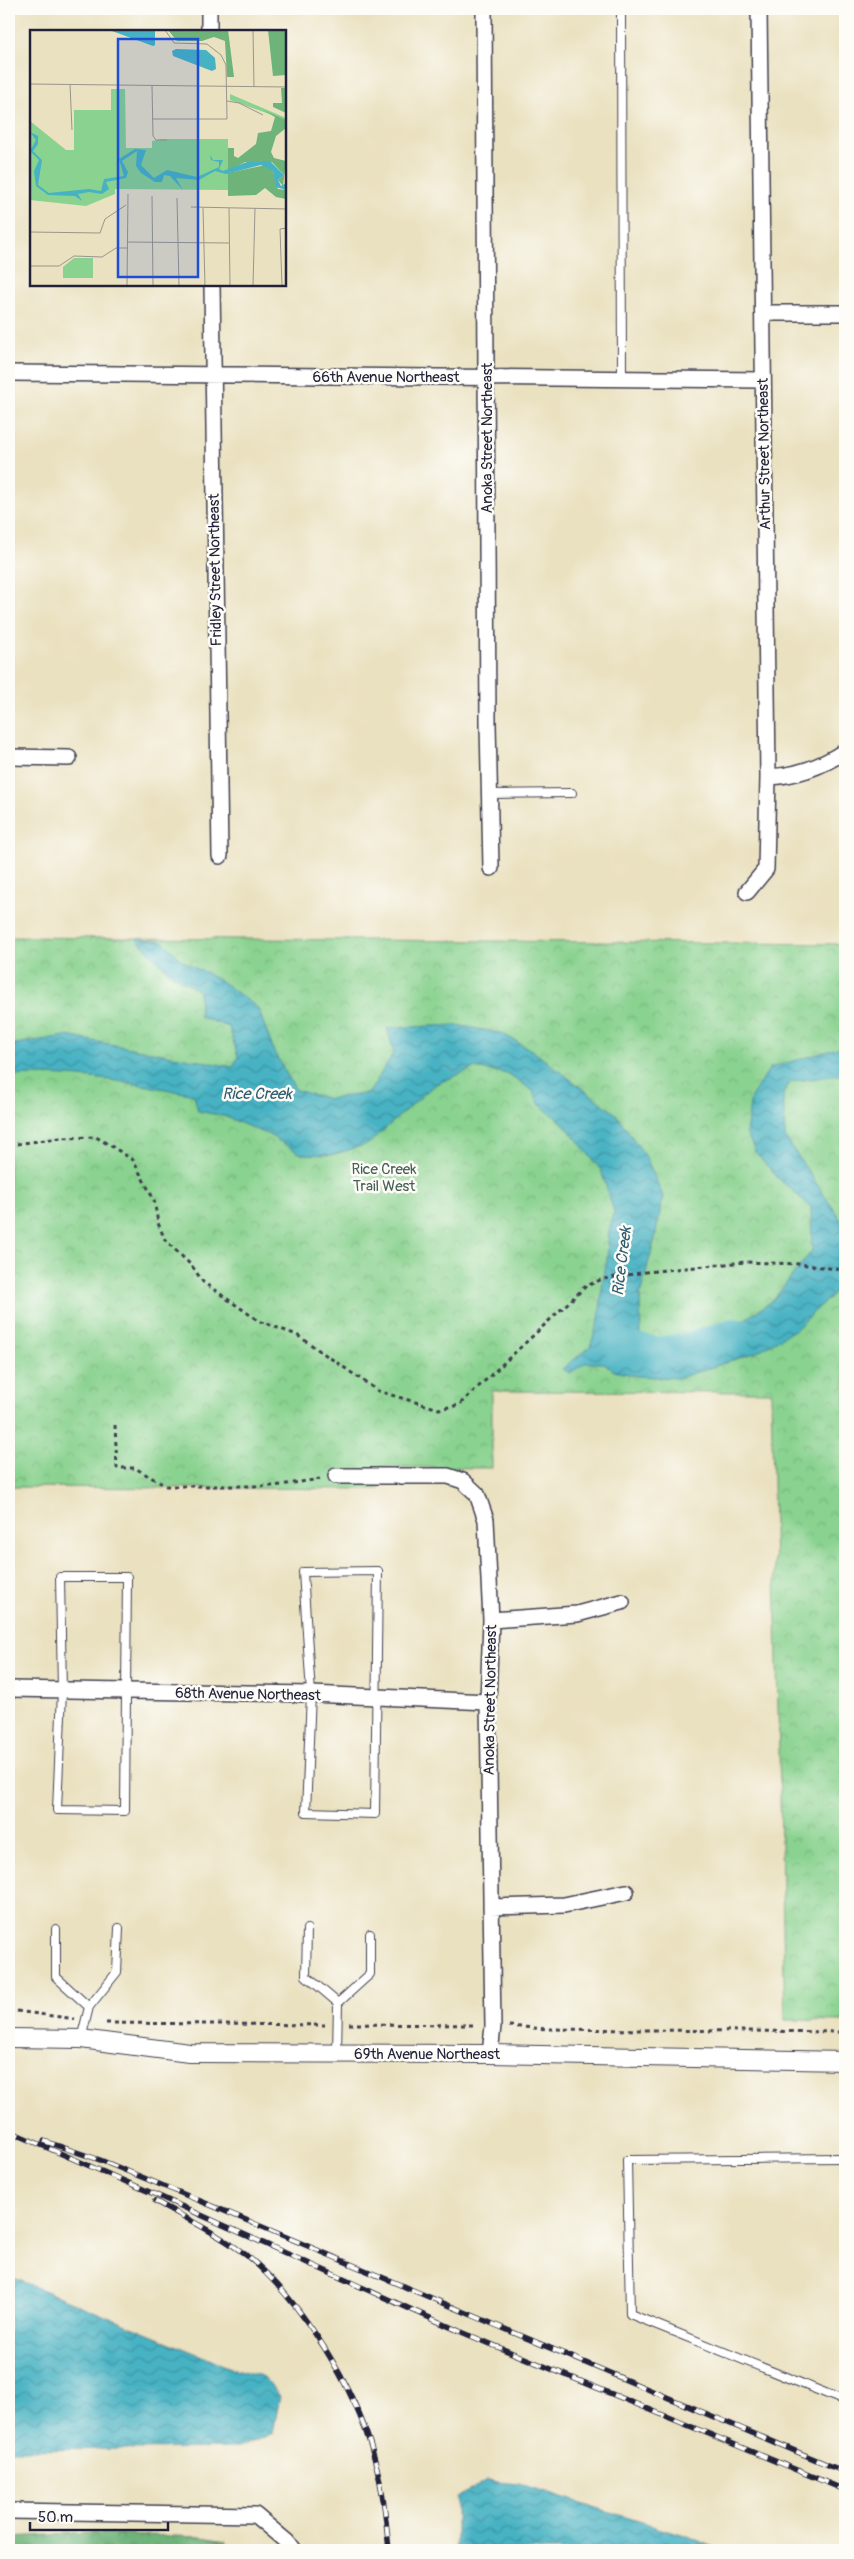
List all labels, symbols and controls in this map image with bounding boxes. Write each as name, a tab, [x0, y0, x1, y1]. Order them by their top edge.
inset map	[30, 30, 286, 286]
street label: Anoka Street Northeast	[478, 362, 497, 513]
street label: 66th Avenue Northeast	[313, 368, 460, 387]
street label: Arthur Street Northeast	[754, 377, 775, 530]
street label: Fridley Street Northeast	[205, 493, 226, 647]
water label: Rice Creek	[222, 1084, 293, 1104]
park label: Rice Creek Trail West	[352, 1160, 417, 1196]
water label: Rice Creek	[608, 1224, 636, 1297]
street label: Anoka Street Northeast	[480, 1624, 501, 1776]
street label: 68th Avenue Northeast	[175, 1684, 322, 1705]
street label: 69th Avenue Northeast	[354, 2045, 501, 2064]
scale bar	[30, 2499, 168, 2531]
text: 50 m	[38, 2508, 73, 2527]

